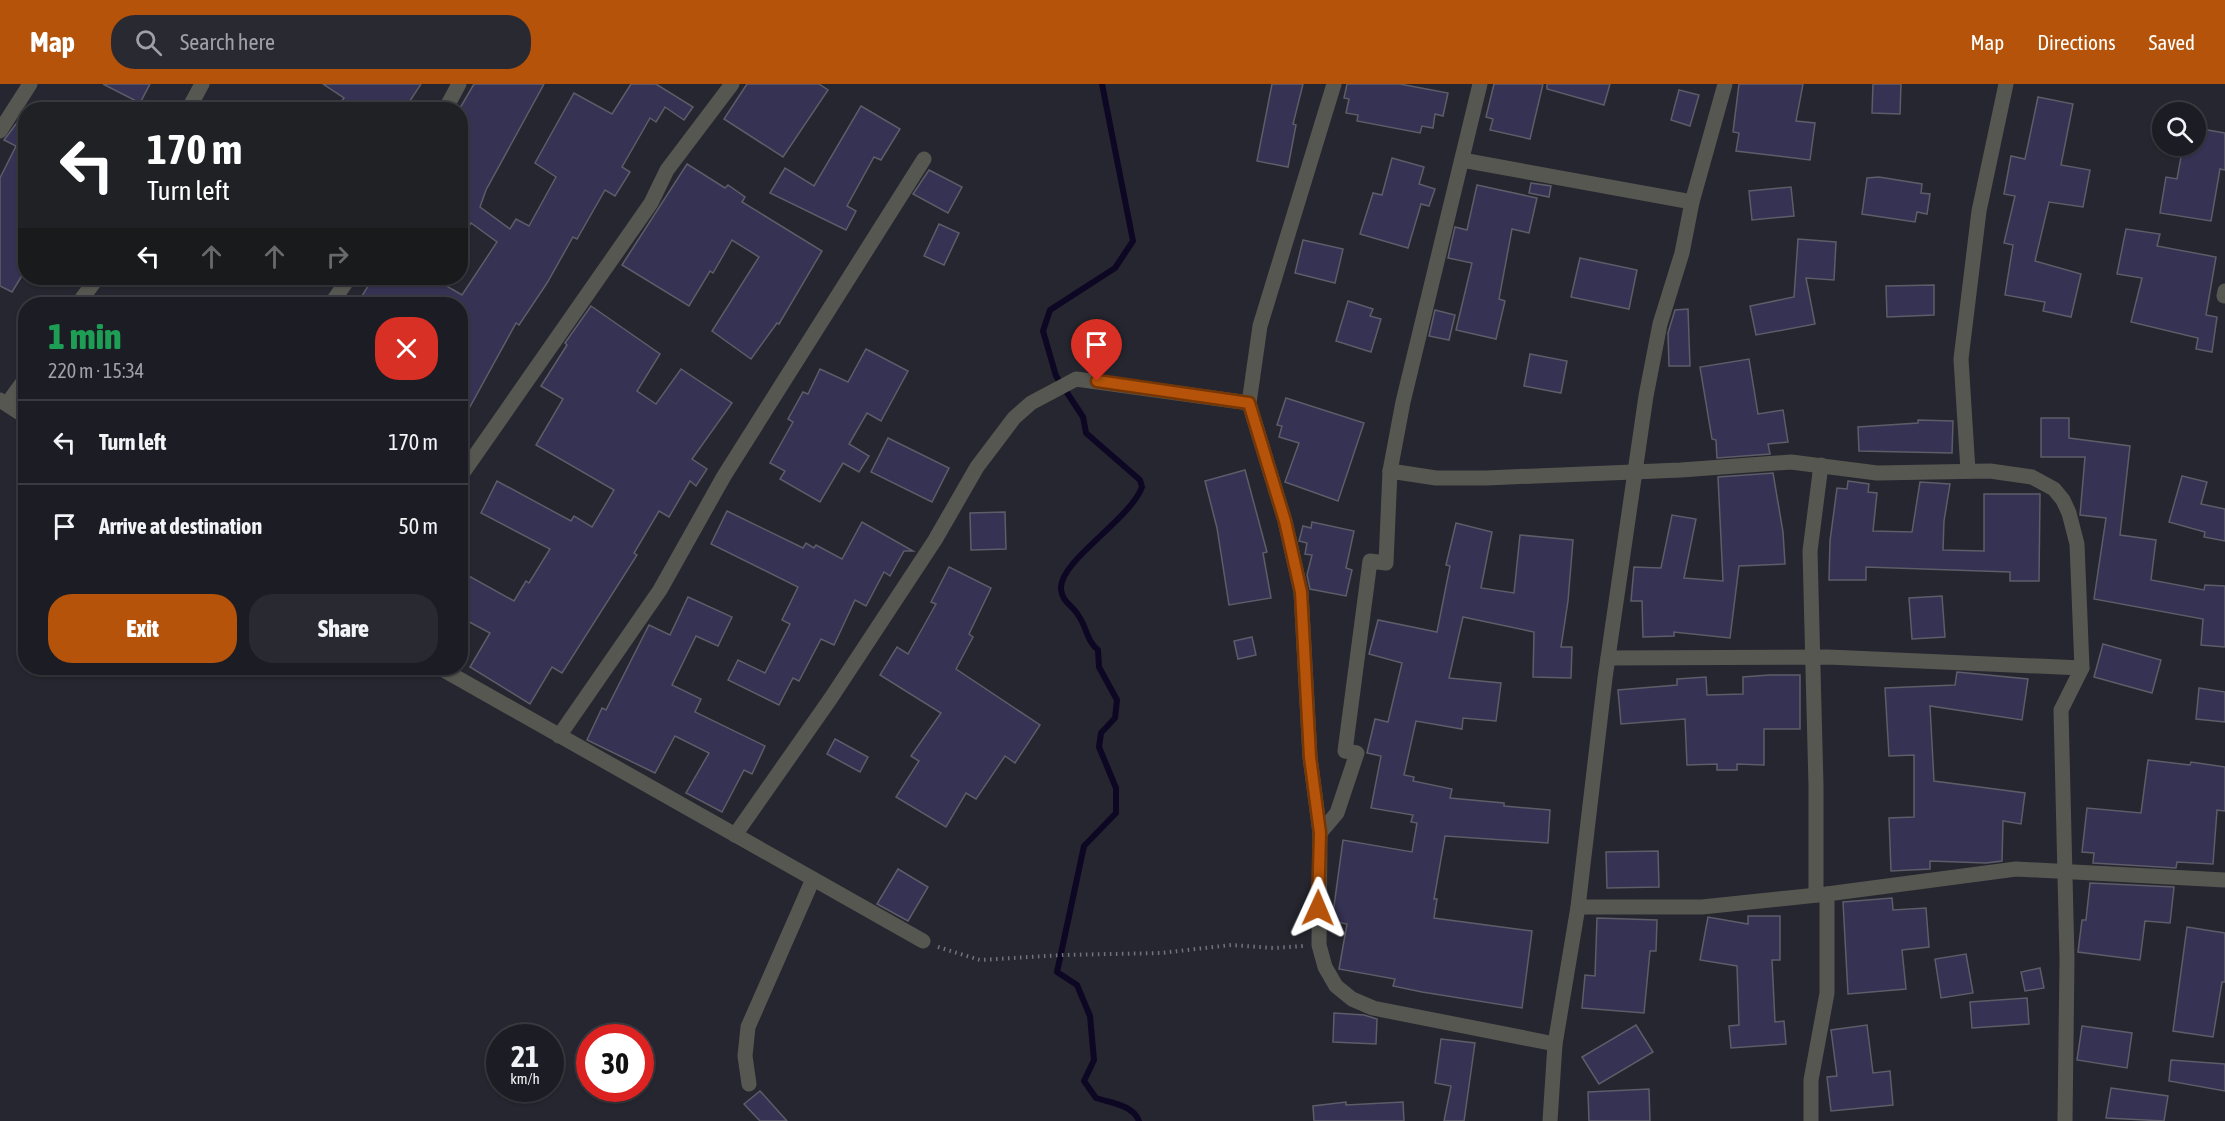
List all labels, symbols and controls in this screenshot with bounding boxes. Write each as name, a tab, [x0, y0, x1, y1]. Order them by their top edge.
search box	[111, 15, 531, 69]
text: Map	[30, 26, 75, 58]
icon: search	[132, 26, 165, 59]
text: Search here	[180, 29, 275, 55]
text: Map	[1970, 30, 2004, 54]
text: Directions	[2037, 30, 2116, 54]
text: Saved	[2149, 30, 2195, 54]
map controls	[2152, 102, 2206, 156]
button: search	[2152, 102, 2206, 156]
text: 170 m	[147, 125, 242, 173]
icon: left	[48, 126, 126, 204]
text: Turn left	[147, 175, 230, 206]
icon: left	[132, 240, 165, 273]
icon: ahead	[195, 240, 228, 273]
icon: ahead	[258, 240, 291, 273]
icon: right	[321, 240, 354, 273]
text: 1 min	[48, 315, 122, 357]
button: close	[375, 317, 438, 380]
pin	[1071, 319, 1122, 381]
icon: arrive	[1080, 328, 1113, 361]
text: 220 m · 15:34	[48, 359, 144, 382]
icon: left	[48, 426, 81, 459]
text: Turn left	[99, 429, 166, 455]
text: 170 m	[388, 429, 438, 455]
icon: arrive	[48, 510, 81, 543]
text: Arrive at destination	[99, 513, 262, 539]
text: 50 m	[398, 513, 438, 539]
button: Exit	[48, 594, 237, 663]
button: Share	[249, 594, 438, 663]
position arrow	[1286, 876, 1350, 940]
speed limit sign: 30	[576, 1024, 654, 1102]
text: 21	[511, 1039, 539, 1073]
text: km/h	[510, 1070, 540, 1087]

